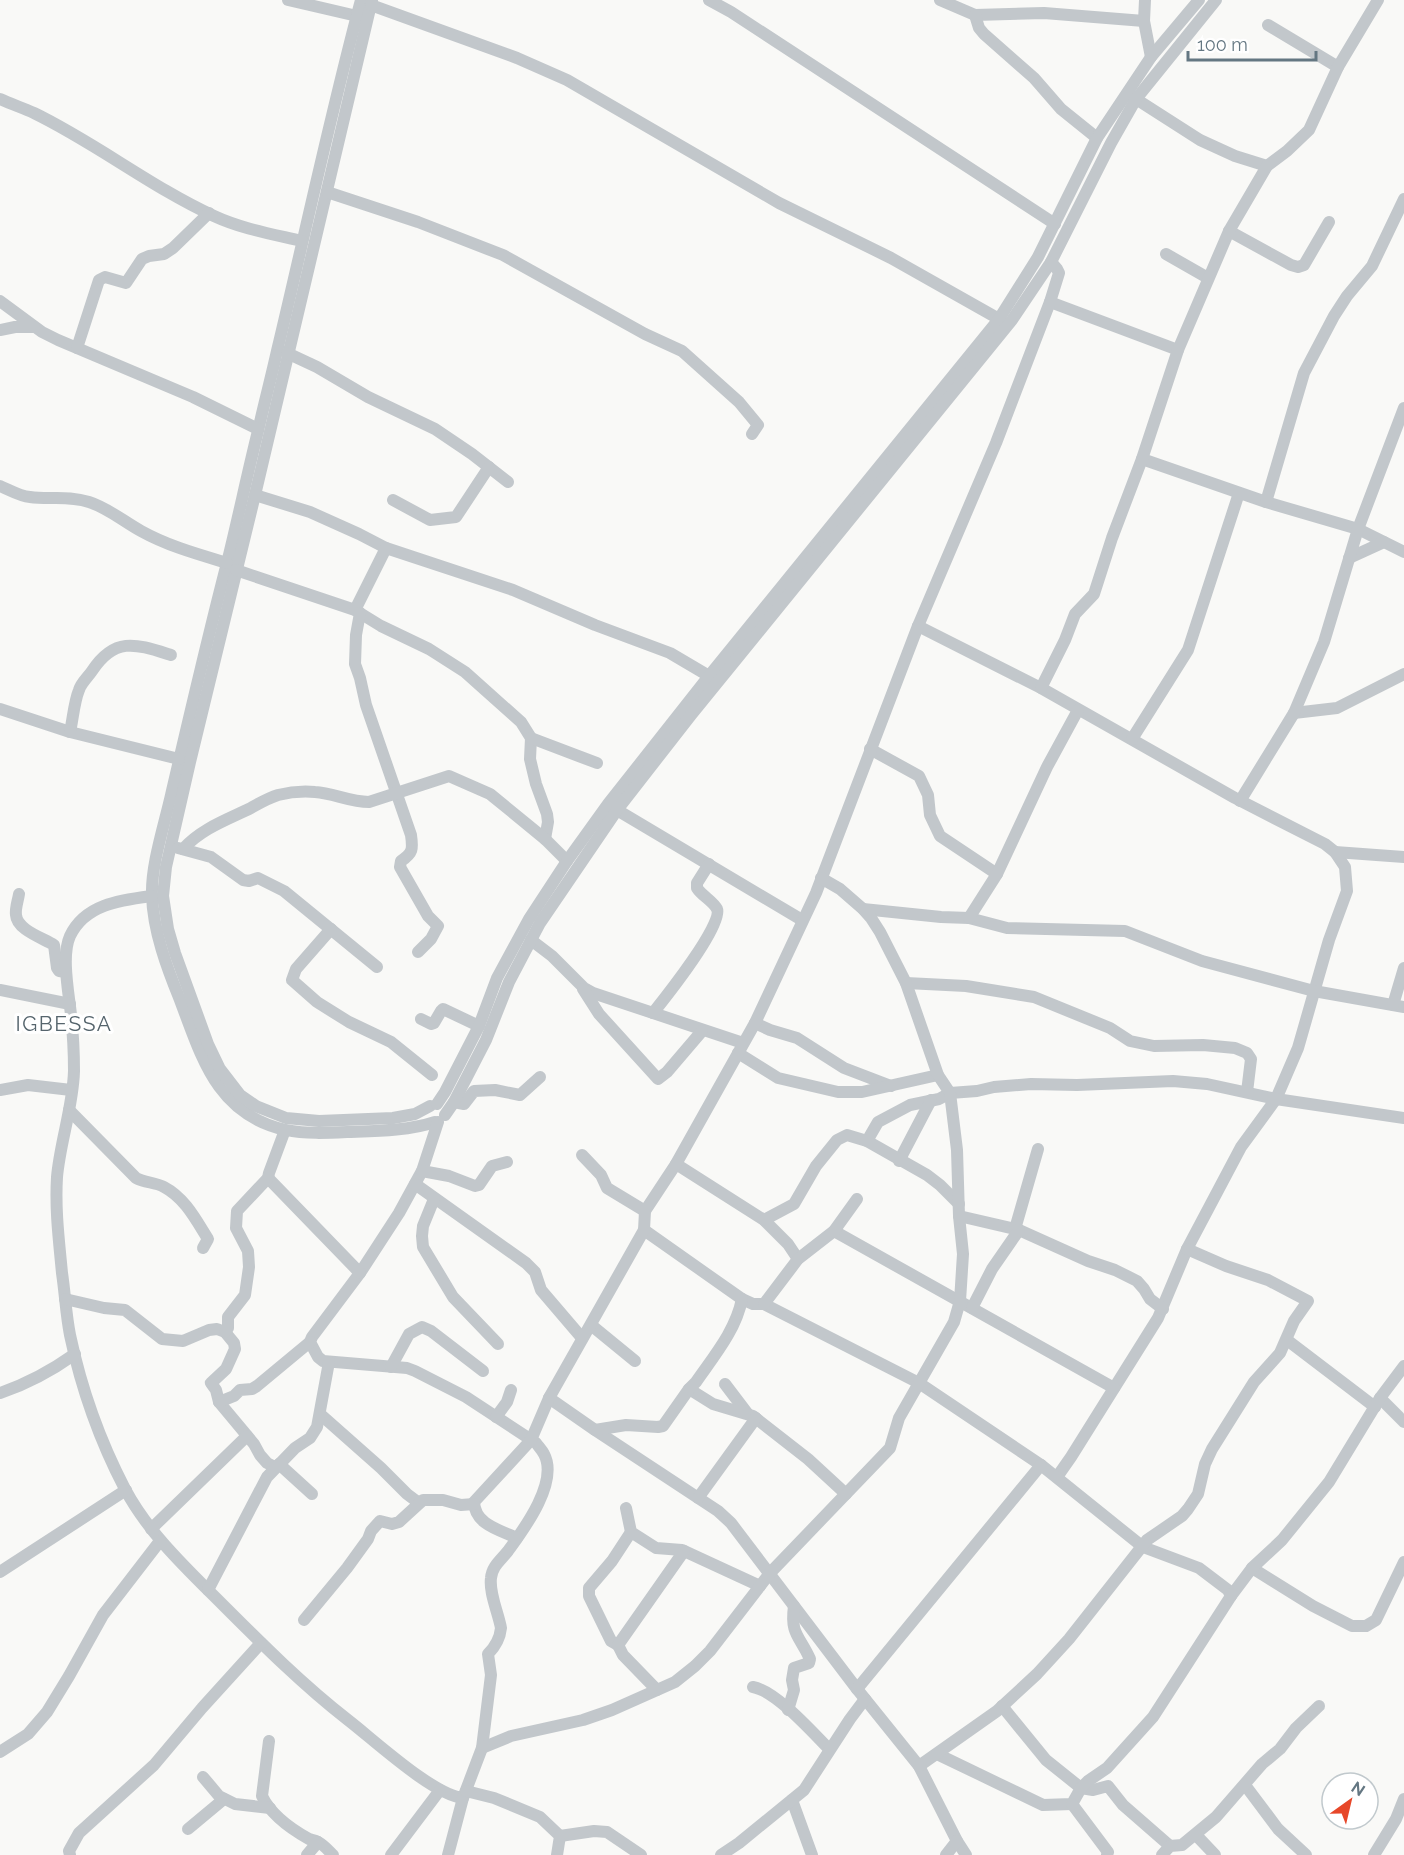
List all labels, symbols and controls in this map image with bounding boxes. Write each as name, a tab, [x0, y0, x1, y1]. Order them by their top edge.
scale bar	[1188, 24, 1316, 62]
text: 100 m	[1197, 34, 1248, 55]
district label: IGBESSA	[16, 1011, 112, 1036]
north arrow	[1320, 1771, 1380, 1831]
text: N	[1348, 1778, 1368, 1800]

